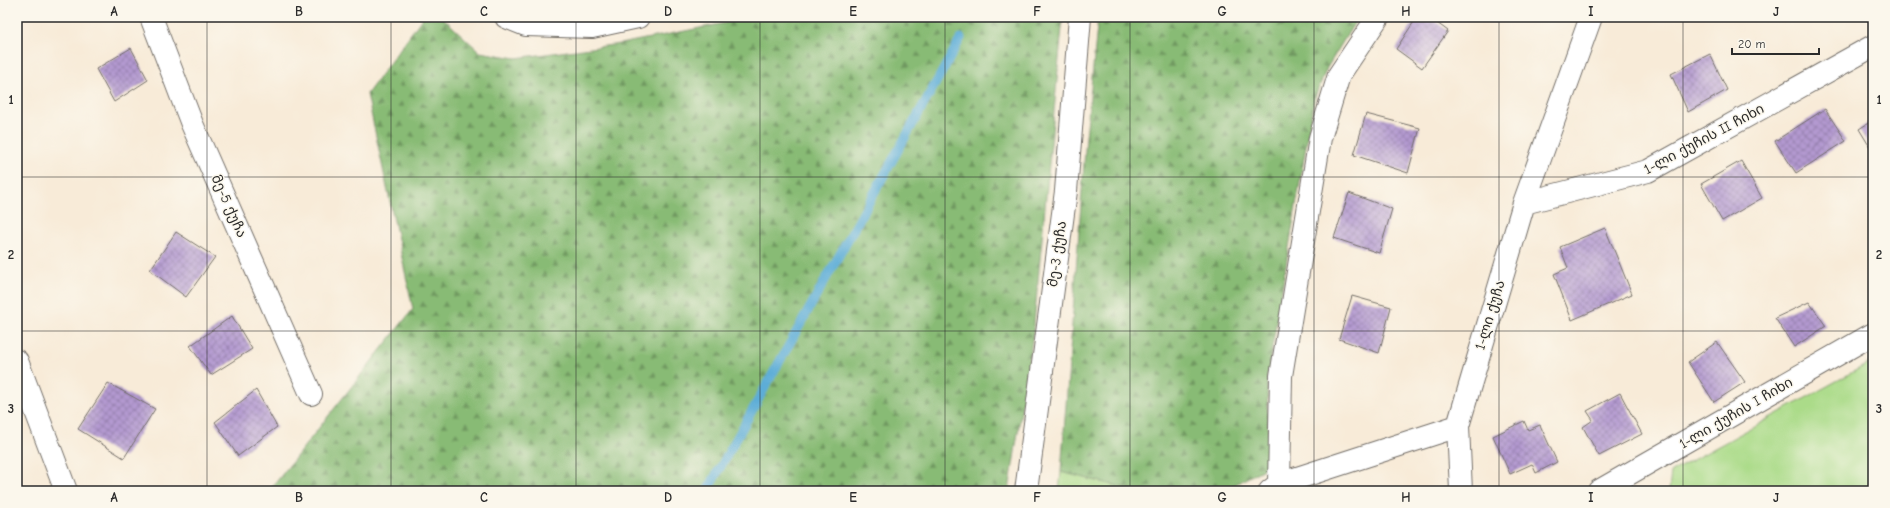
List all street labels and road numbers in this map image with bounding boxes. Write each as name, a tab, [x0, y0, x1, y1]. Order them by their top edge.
street label: 1-ლი ქუჩის II ჩიხი	[1641, 100, 1767, 178]
street label: მე-5 ქუჩა	[208, 172, 250, 240]
street label: მე-3 ქუჩა	[1044, 220, 1070, 288]
street label: 1-ლი ქუჩა	[1471, 278, 1509, 352]
street label: 1-ლი ქუჩის I ჩიხი	[1676, 374, 1796, 452]

